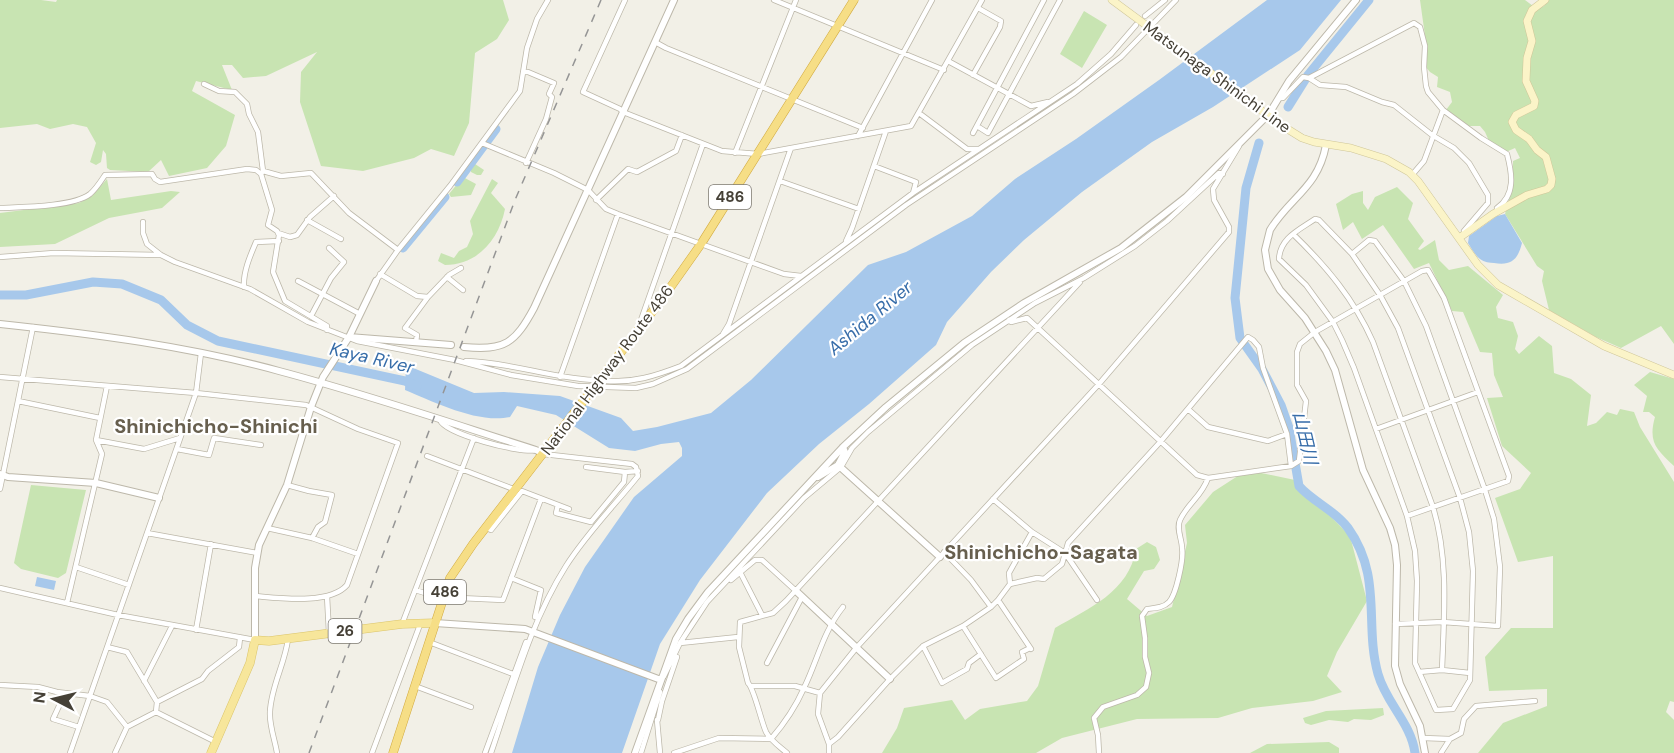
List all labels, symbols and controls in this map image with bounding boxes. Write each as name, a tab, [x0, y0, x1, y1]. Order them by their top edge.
street label: Matsunaga Shinichi Line	[1139, 16, 1295, 138]
road number: 486	[709, 185, 751, 209]
water label: Ashida River	[822, 275, 918, 361]
street label: National Highway Route 486	[536, 281, 678, 459]
water label: Kaya River	[327, 337, 418, 380]
water label: 山田川	[1287, 409, 1323, 469]
district label: Shinichicho-Shinichi	[114, 413, 318, 439]
district label: Shinichicho-Sagata	[944, 539, 1138, 565]
road number: 486	[424, 580, 466, 604]
road number: 26	[328, 619, 362, 643]
north arrow	[24, 669, 84, 729]
text: N	[28, 690, 51, 704]

